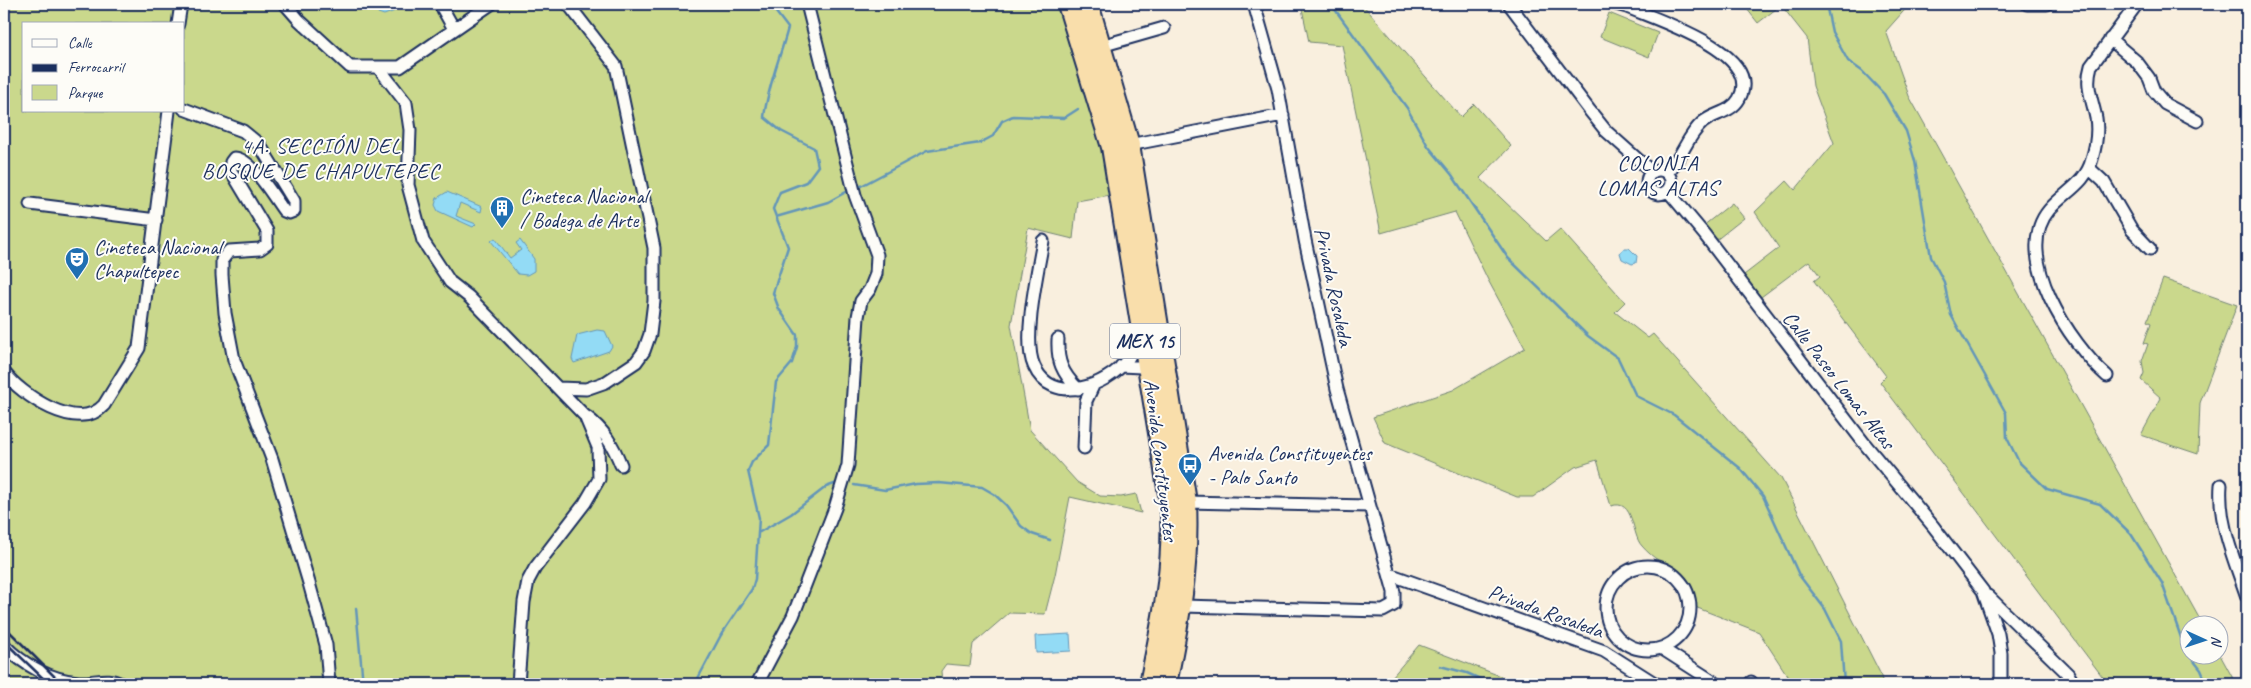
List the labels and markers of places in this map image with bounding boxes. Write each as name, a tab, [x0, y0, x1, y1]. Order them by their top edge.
place label: Cineteca Nacional / Bodega de Arte	[520, 183, 651, 233]
building icon: Cineteca Nacional / Bodega de Arte	[489, 195, 515, 229]
place label: Cineteca Nacional Chapultepec	[94, 234, 225, 284]
theatre icon: Cineteca Nacional Chapultepec	[64, 246, 90, 280]
place label: Avenida Constituyentes - Palo Santo	[1208, 440, 1373, 490]
bus stop icon: Avenida Constituyentes - Palo Santo	[1177, 452, 1203, 486]

